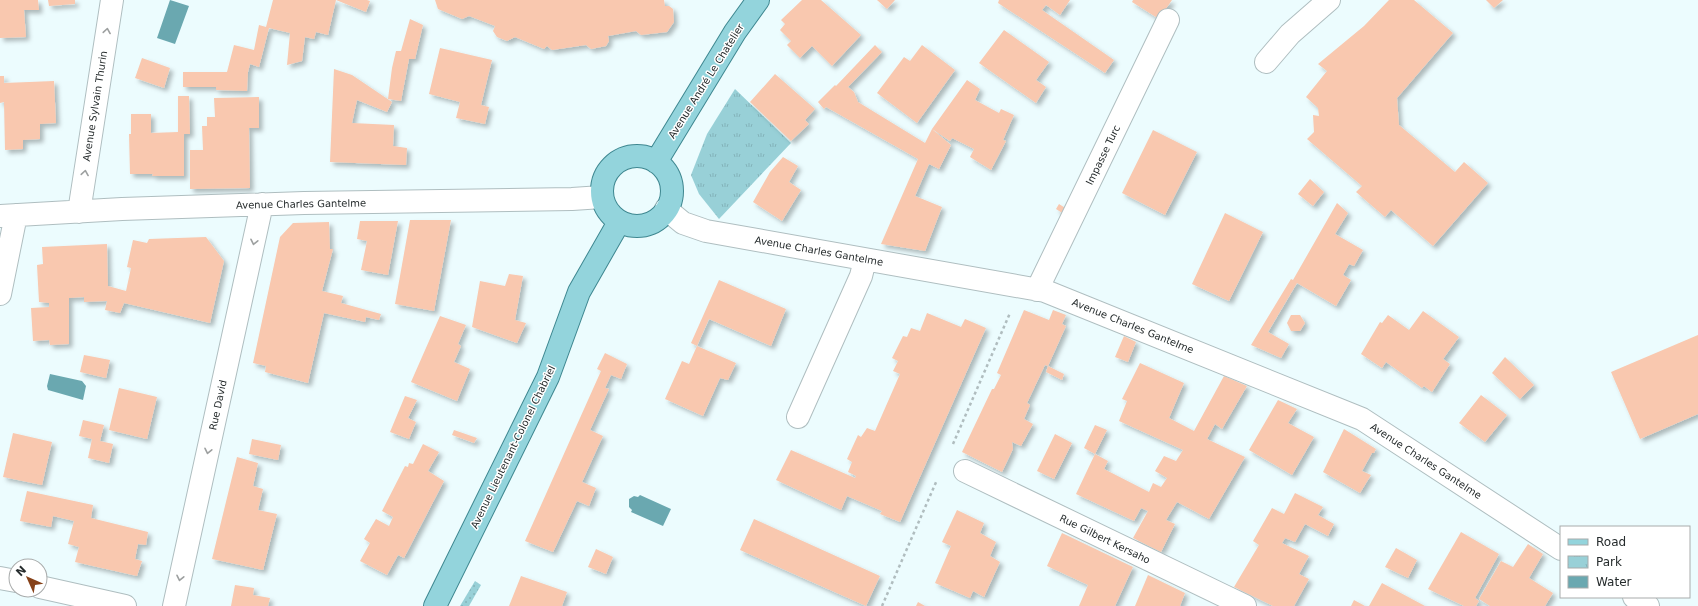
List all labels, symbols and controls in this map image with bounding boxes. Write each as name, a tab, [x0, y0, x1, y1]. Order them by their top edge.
street label: Avenue André Le Chatelier	[666, 21, 746, 140]
one-way arrow	[103, 28, 111, 34]
street label: Avenue Sylvain Thurin	[81, 50, 109, 162]
street label: Impasse Turc	[1084, 123, 1122, 187]
one-way arrow	[80, 170, 89, 176]
street label: Avenue Charles Gantelme	[236, 197, 366, 211]
street label: Avenue Charles Gantelme	[754, 234, 884, 268]
one-way arrow	[251, 239, 259, 246]
street label: Avenue Charles Gantelme	[1071, 297, 1195, 355]
street label: Avenue Lieutenant-Colonel Chabriel	[469, 364, 557, 530]
street label: Rue David	[207, 379, 229, 431]
street label: Avenue Charles Gantelme	[1368, 421, 1484, 501]
one-way arrow	[204, 448, 213, 455]
street label: Rue Gilbert Kersaho	[1058, 512, 1152, 566]
legend	[1560, 526, 1690, 598]
text: Road	[1596, 535, 1626, 549]
text: Park	[1596, 555, 1622, 569]
north arrow	[8, 558, 48, 598]
text: N	[13, 563, 29, 579]
one-way arrow	[177, 575, 185, 582]
text: Water	[1596, 575, 1632, 589]

